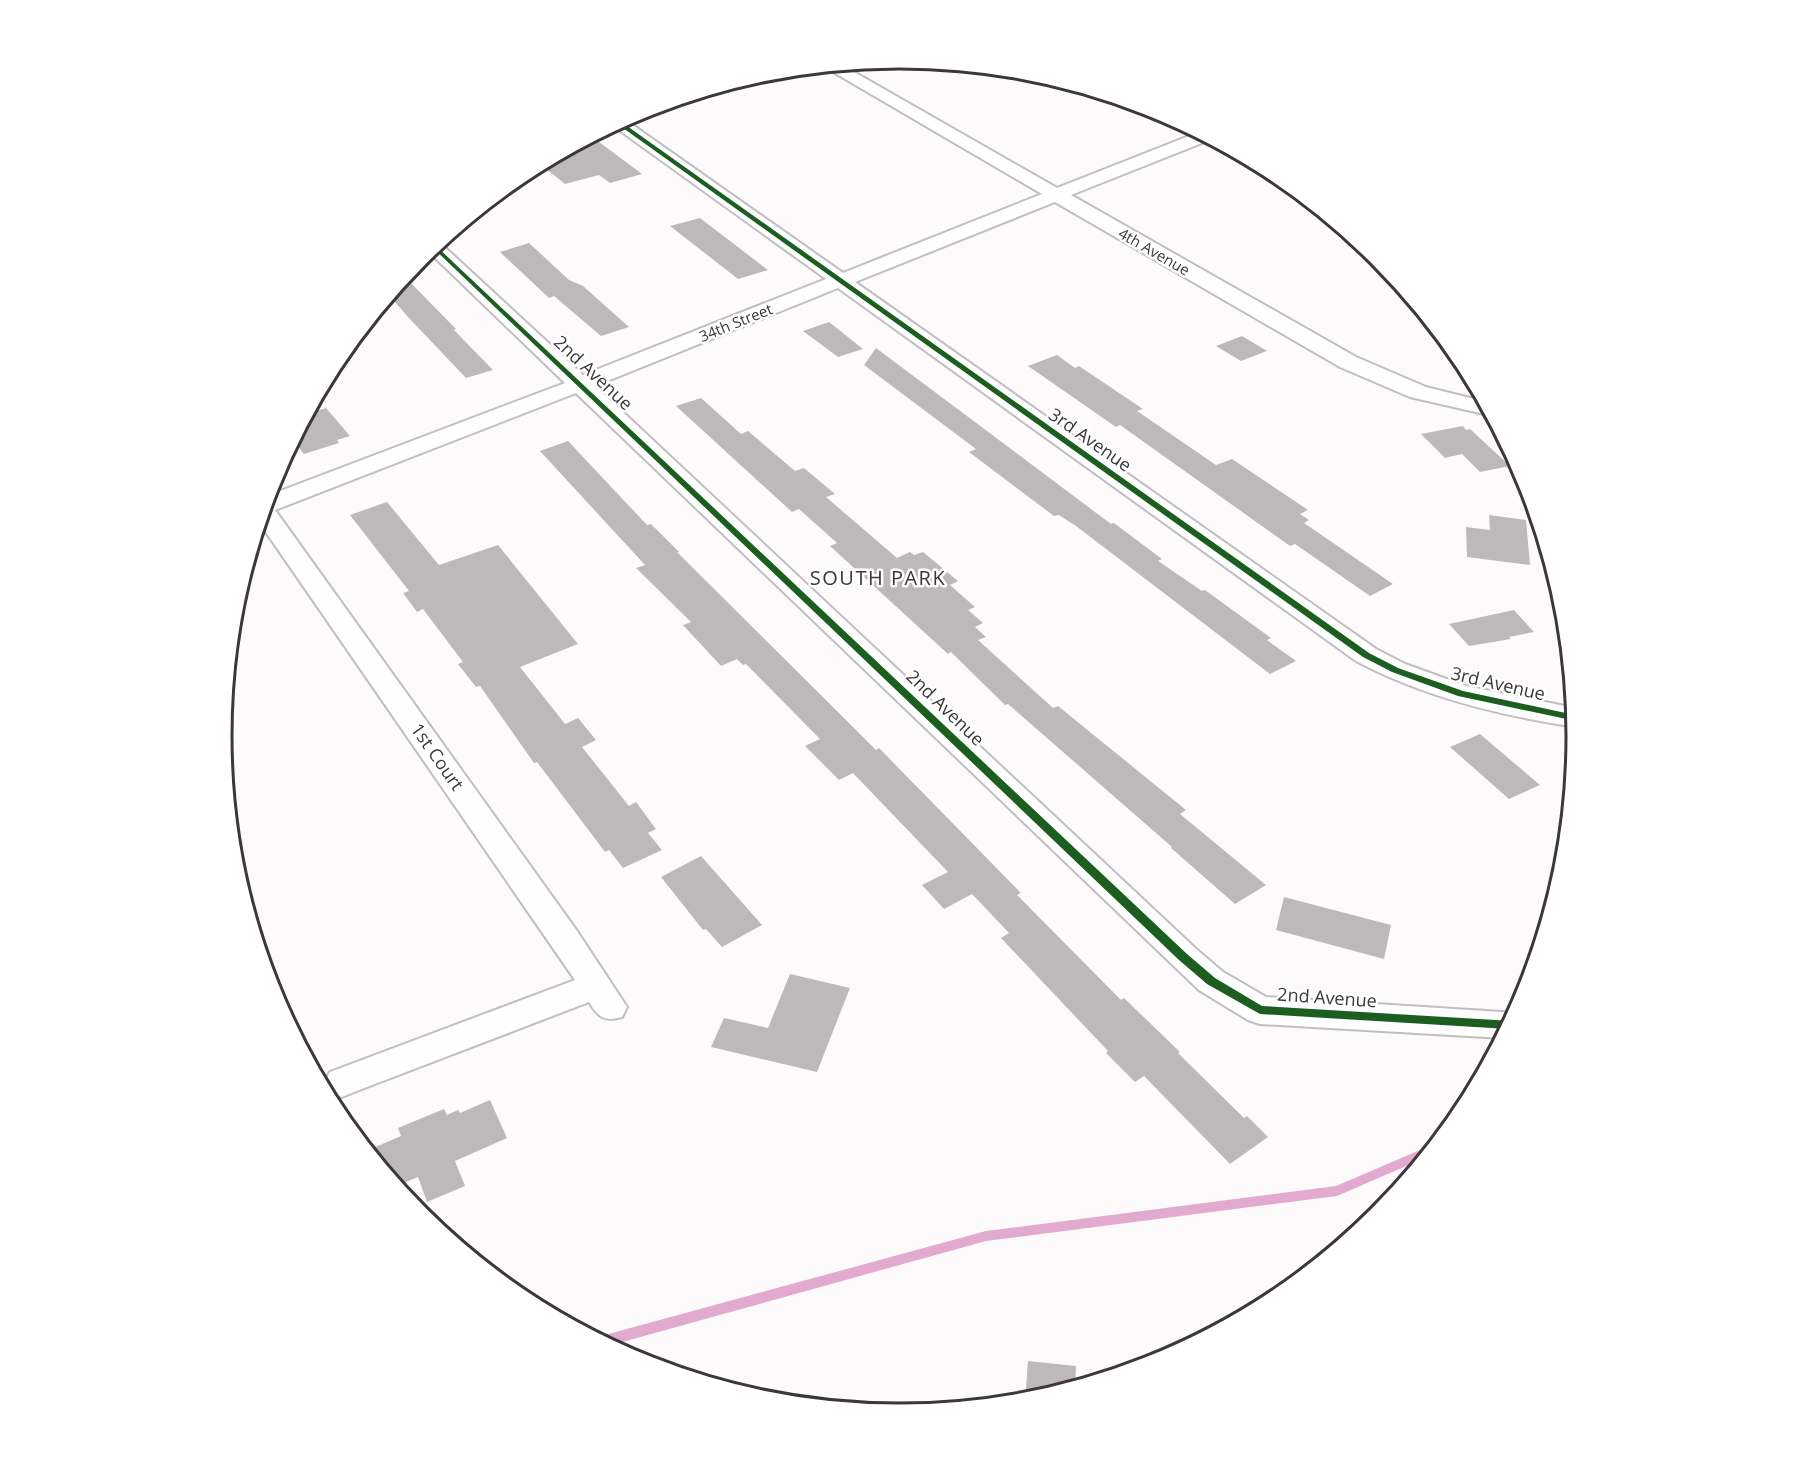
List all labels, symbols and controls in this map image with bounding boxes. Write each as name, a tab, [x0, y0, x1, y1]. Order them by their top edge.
street label: 4th Avenue	[1115, 223, 1194, 280]
street label: 34th Street	[696, 298, 775, 346]
street label: 2nd Avenue	[549, 329, 638, 415]
street label: 3rd Avenue	[1044, 402, 1137, 477]
district label: SOUTH PARK	[810, 564, 946, 591]
street label: 3rd Avenue	[1449, 661, 1548, 706]
street label: 2nd Avenue	[902, 664, 990, 751]
street label: 1st Court	[406, 718, 470, 795]
street label: 2nd Avenue	[1277, 982, 1378, 1012]

